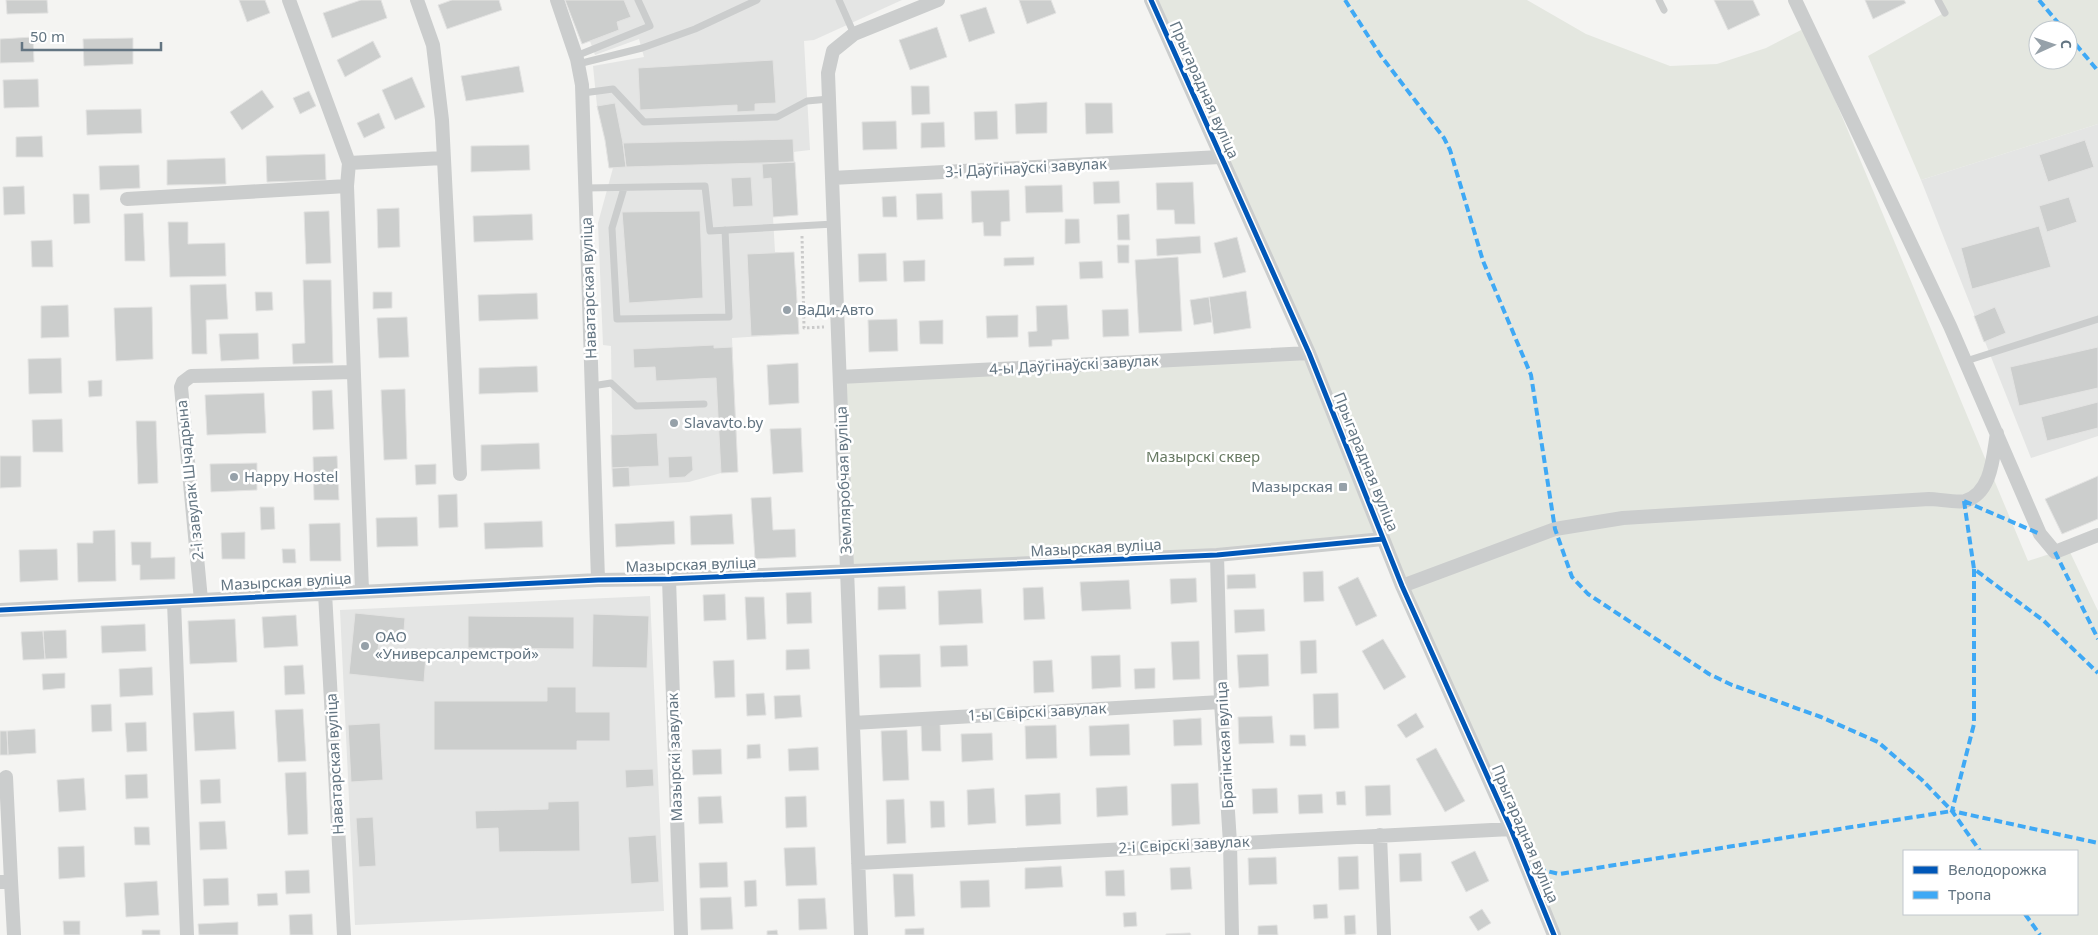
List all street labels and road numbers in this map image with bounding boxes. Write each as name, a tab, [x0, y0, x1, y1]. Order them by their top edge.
street label: Прыгарадная вуліца	[1166, 18, 1244, 161]
street label: 3-і Даўгінаўскі завулак	[945, 153, 1107, 181]
street label: Наватарская вуліца	[576, 217, 600, 359]
street label: 4-ы Даўгінаўскі завулак	[989, 350, 1159, 378]
street label: Прыгарадная вуліца	[1330, 389, 1404, 534]
street label: 2-і завулак Шчадрына	[171, 399, 207, 561]
street label: Земляробчая вуліца	[830, 406, 856, 554]
street label: Мазырская вуліца	[1030, 534, 1162, 560]
street label: Мазырская вуліца	[625, 552, 757, 576]
street label: Мазырская вуліца	[220, 568, 352, 594]
street label: Брагінская вуліца	[1211, 681, 1237, 809]
street label: Мазырскі завулак	[662, 692, 686, 822]
street label: Наватарская вуліца	[320, 693, 348, 835]
street label: 1-ы Свірскі завулак	[967, 697, 1107, 725]
street label: Прыгарадная вуліца	[1488, 761, 1564, 906]
street label: 2-і Свірскі завулак	[1118, 831, 1250, 857]

